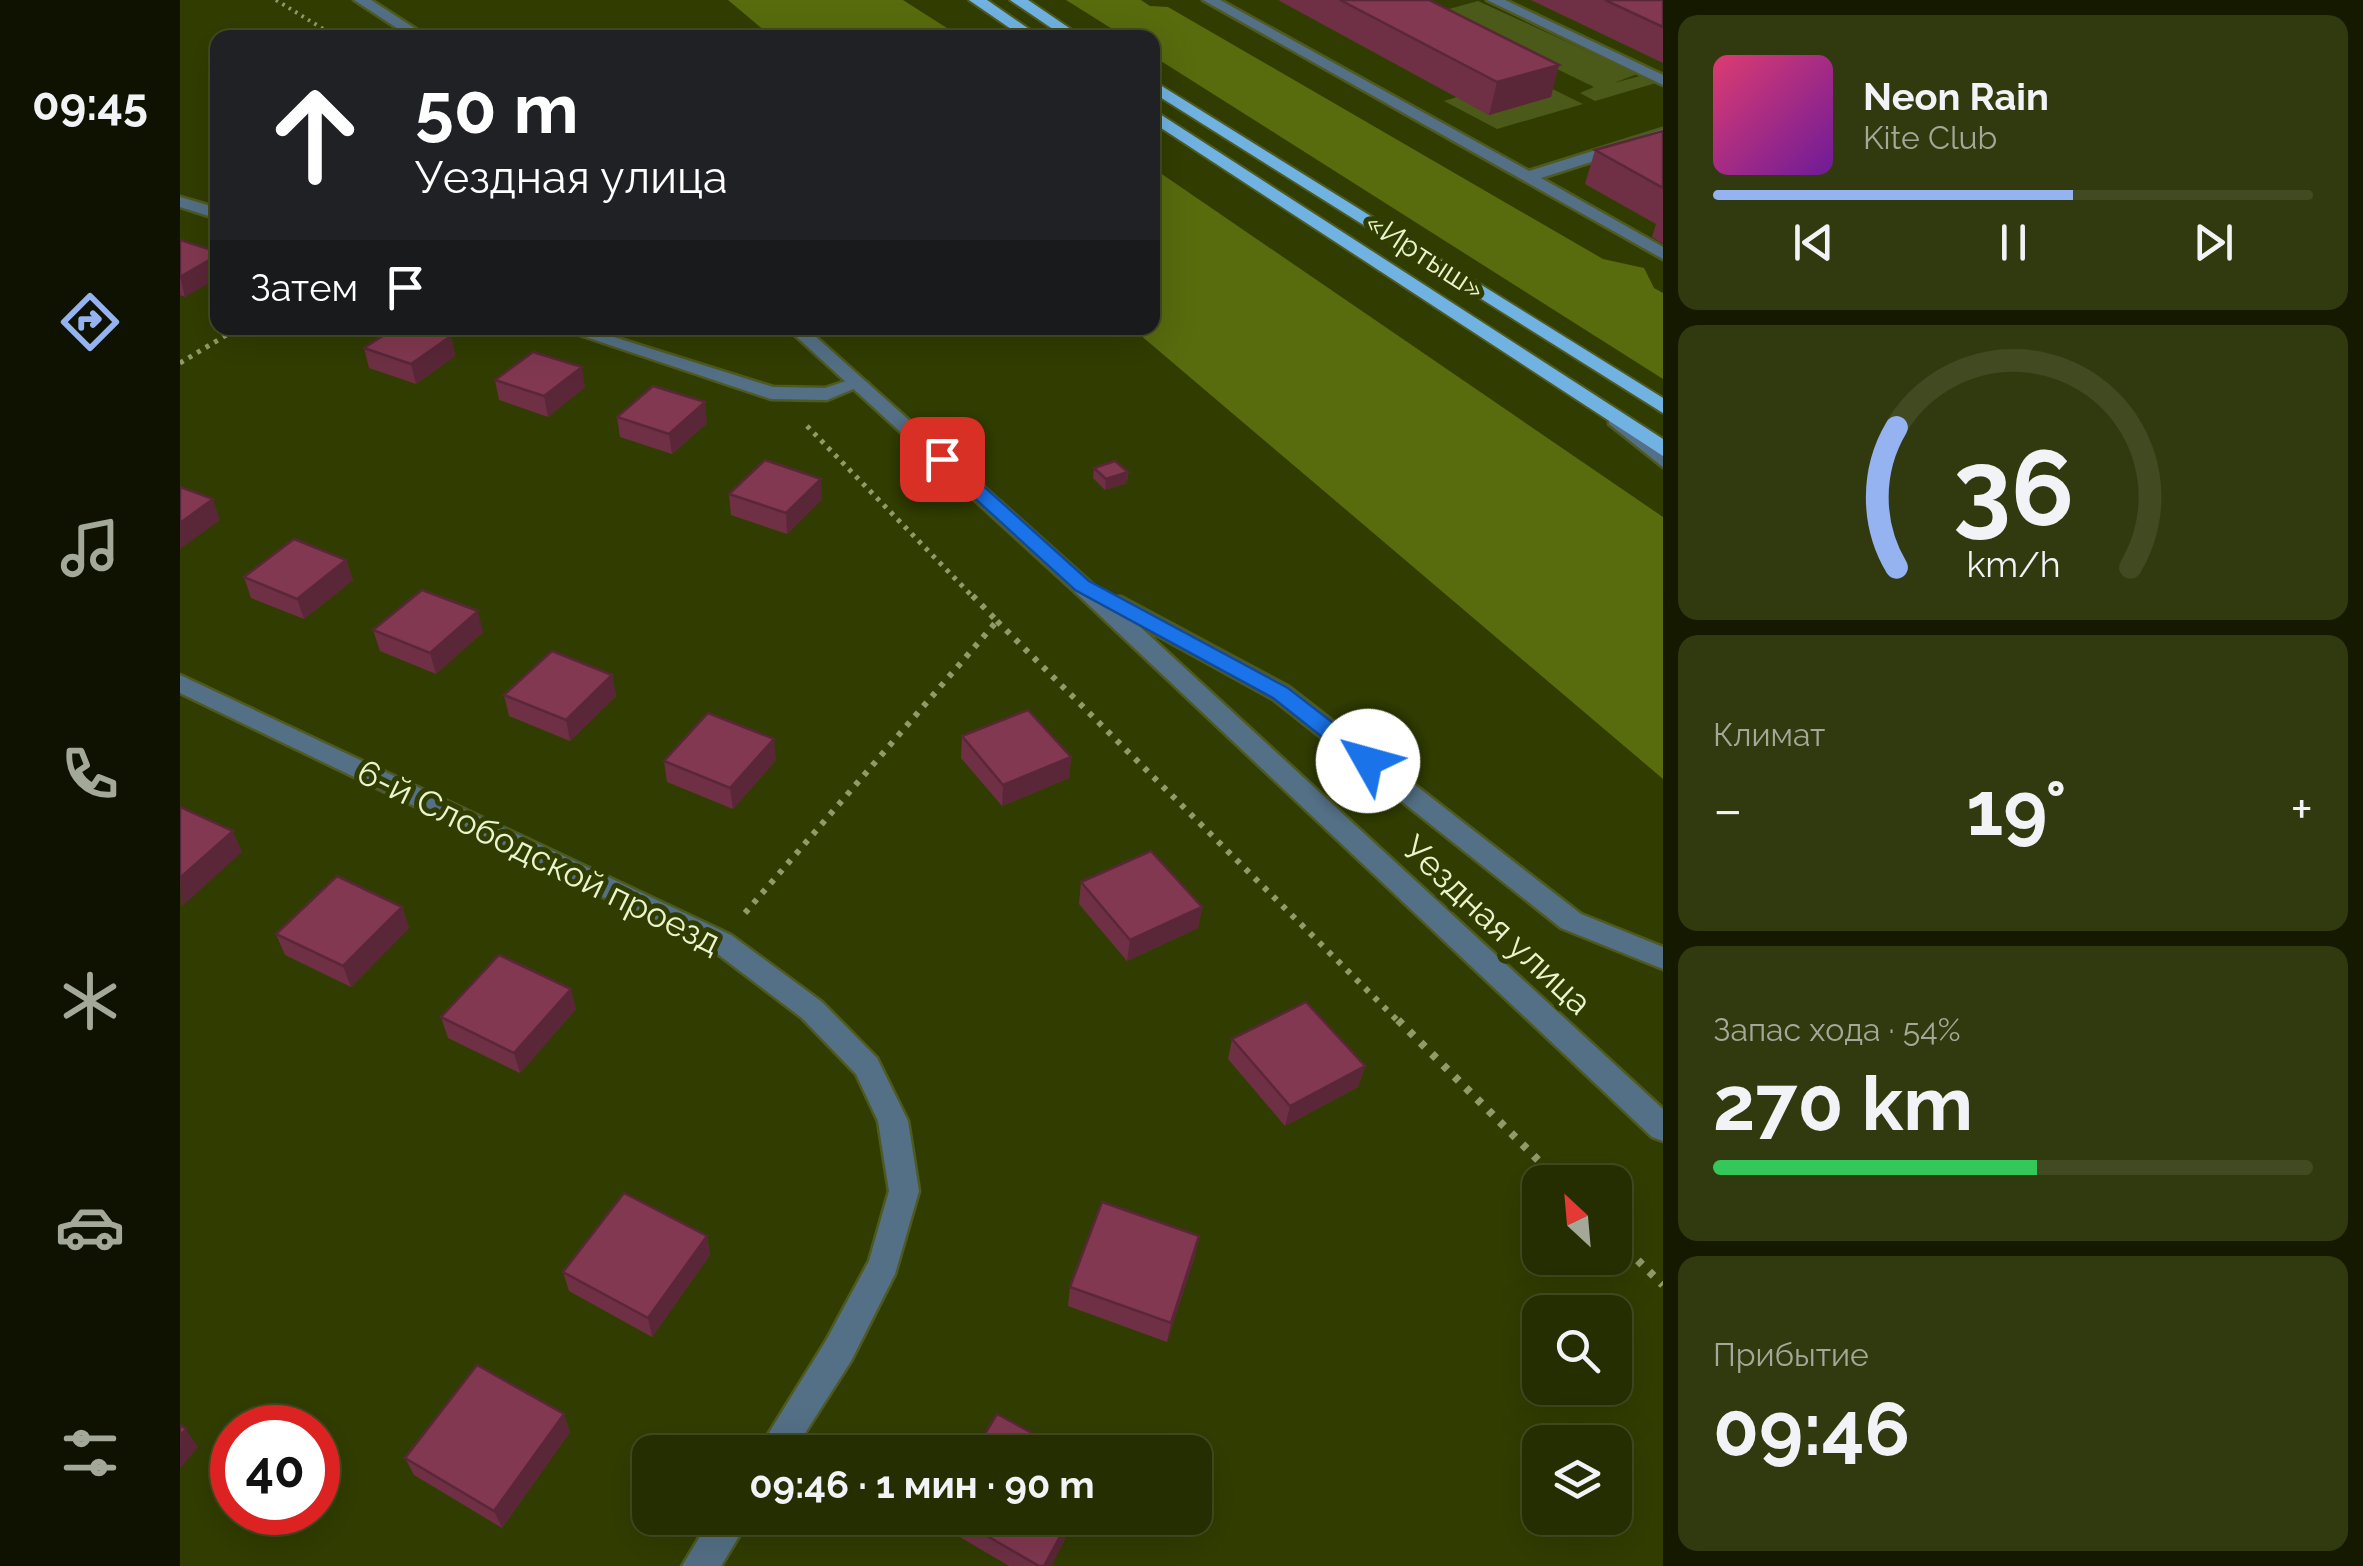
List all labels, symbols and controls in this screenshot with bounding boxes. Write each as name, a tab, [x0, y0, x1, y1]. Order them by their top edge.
text: 50 m	[415, 67, 579, 149]
icon: ahead	[250, 70, 380, 200]
text: Neon Rain	[1863, 74, 2049, 119]
text: 09:45	[32, 78, 148, 131]
text: Kite Club	[1863, 119, 1997, 156]
text: Уездная улица	[415, 151, 727, 204]
street label: «Иртыш»	[1359, 204, 1491, 307]
icon: previous	[1786, 215, 1841, 270]
icon: pause	[1986, 215, 2041, 270]
icon: next	[2186, 215, 2241, 270]
icon: arrive	[378, 260, 433, 315]
text: Затем	[250, 265, 358, 310]
icon: directions	[55, 287, 125, 357]
pin	[900, 417, 985, 502]
text: 36	[1952, 427, 2074, 549]
icon: arrive	[915, 432, 970, 487]
icon: music	[55, 513, 125, 583]
text: km/h	[1966, 543, 2060, 585]
position arrow	[1316, 709, 1420, 813]
text: Климат	[1713, 716, 1825, 753]
icon: phone	[55, 739, 125, 809]
street label: 6-й Слободской проезд	[351, 751, 727, 962]
text: 19°	[1966, 764, 2067, 853]
text: −	[1713, 777, 1743, 842]
text: +	[2290, 777, 2313, 842]
street label: Уездная улица	[1394, 827, 1600, 1023]
icon: climate	[55, 966, 125, 1036]
text: Запас хода · 54%	[1713, 1011, 1961, 1048]
text: 270 km	[1713, 1059, 1973, 1148]
north arrow	[1522, 1165, 1632, 1275]
map controls	[1522, 1165, 1632, 1535]
icon: car	[55, 1192, 125, 1262]
button: search	[1522, 1295, 1632, 1405]
text: Прибытие	[1713, 1336, 1869, 1373]
text: 09:46	[1713, 1384, 1910, 1473]
speed limit sign: 40	[210, 1405, 340, 1535]
icon: filters	[55, 1418, 125, 1488]
button: layers	[1522, 1425, 1632, 1535]
text: 09:46 · 1 мин · 90 m	[749, 1462, 1095, 1507]

